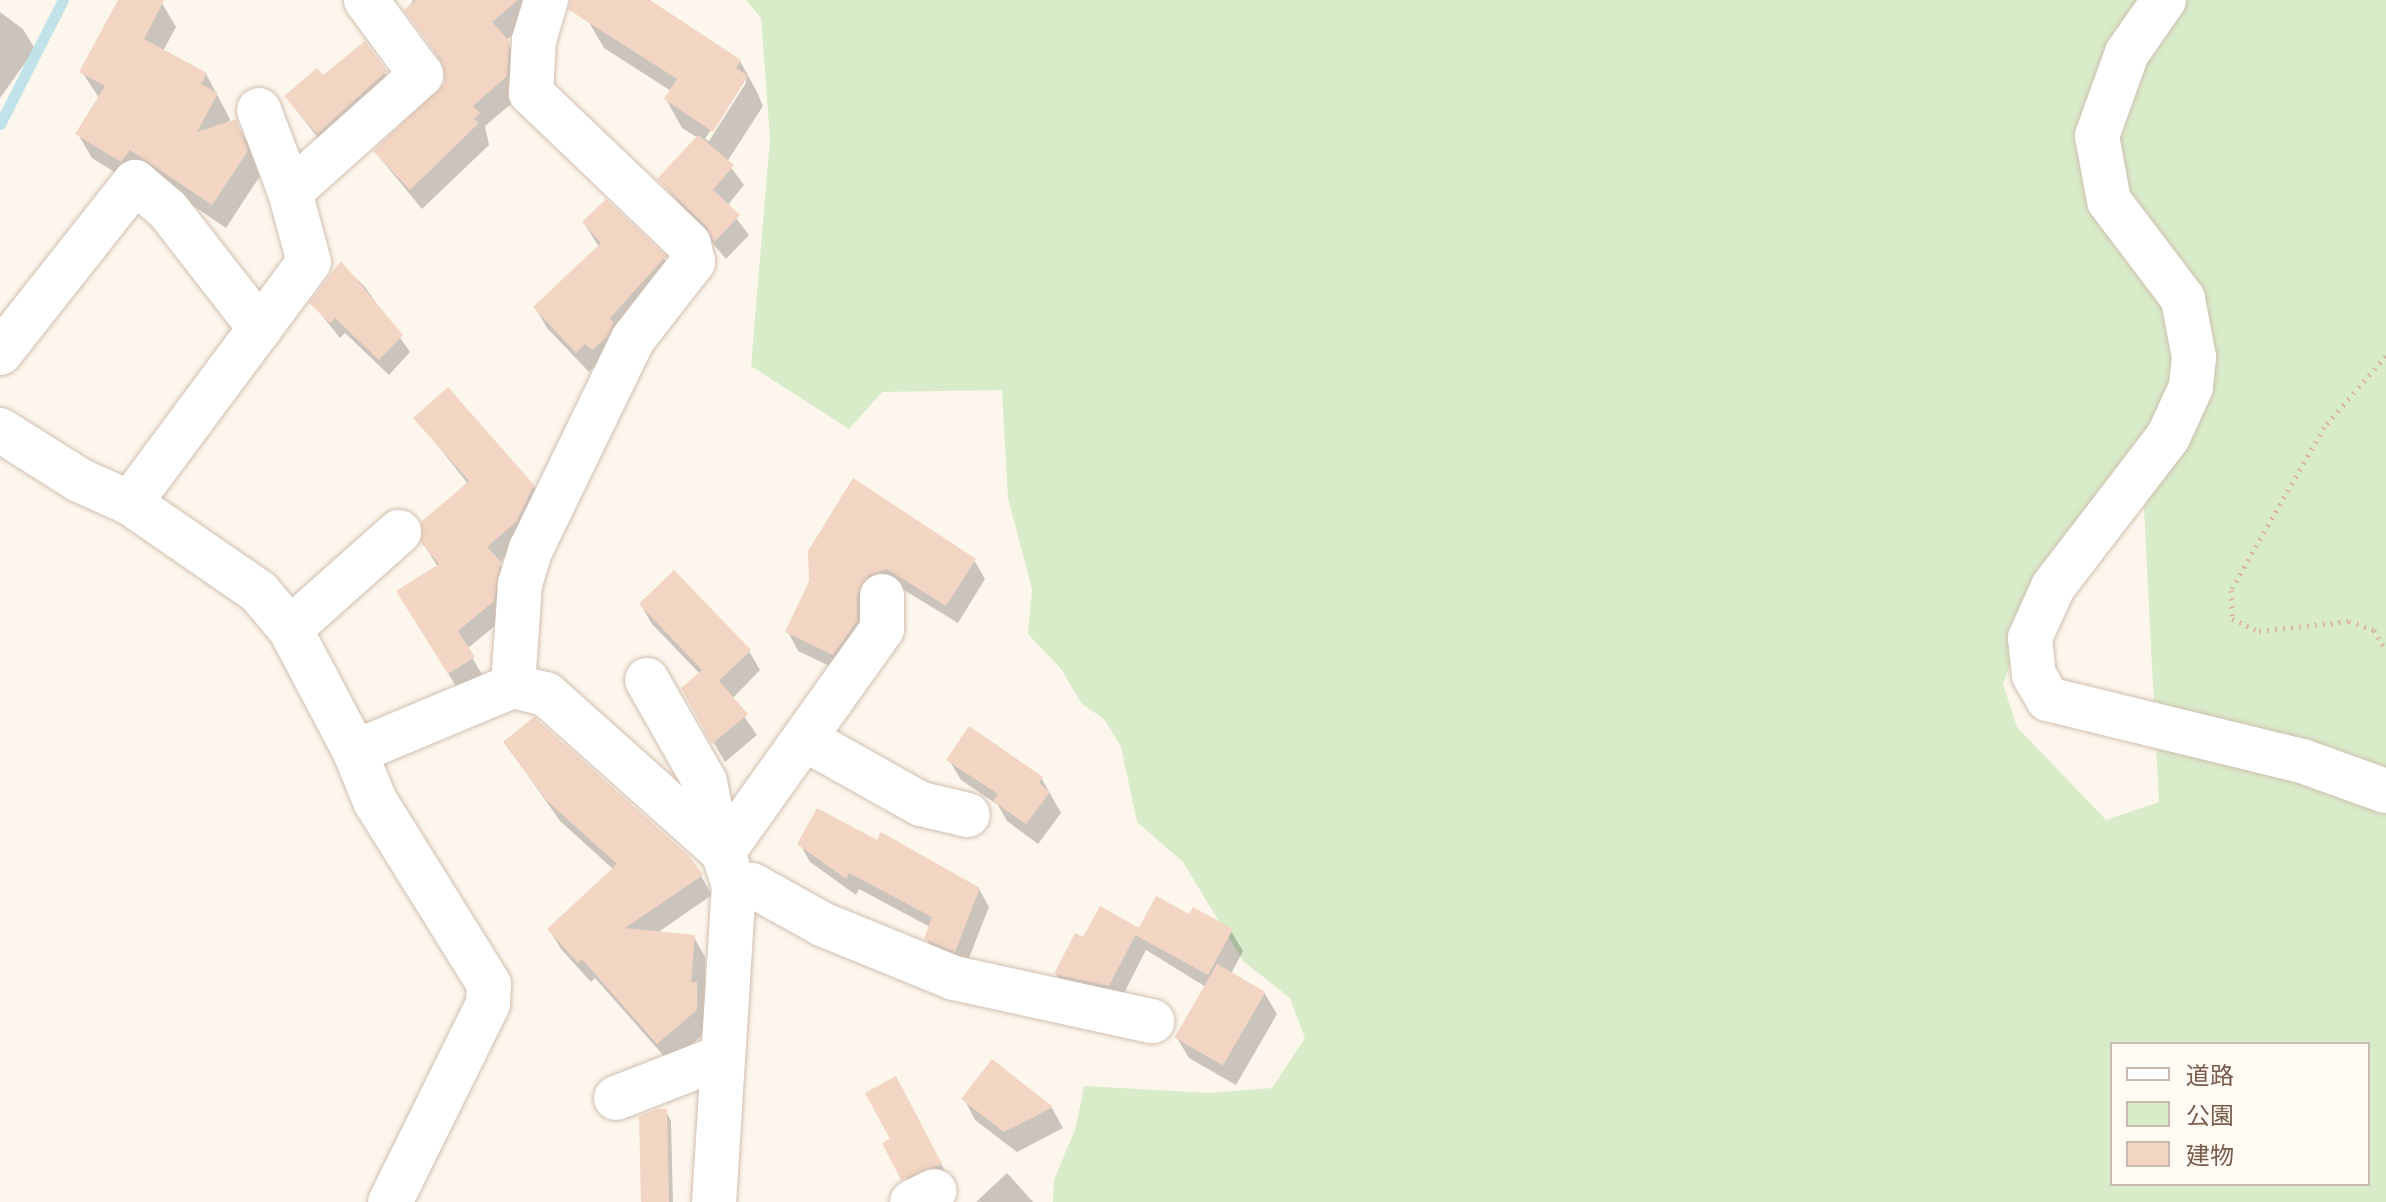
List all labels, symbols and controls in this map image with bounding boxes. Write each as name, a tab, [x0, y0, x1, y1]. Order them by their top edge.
legend	[2110, 1042, 2370, 1186]
text: 道路	[2186, 1058, 2234, 1093]
text: 公園	[2186, 1098, 2234, 1133]
text: 建物	[2186, 1138, 2234, 1173]

